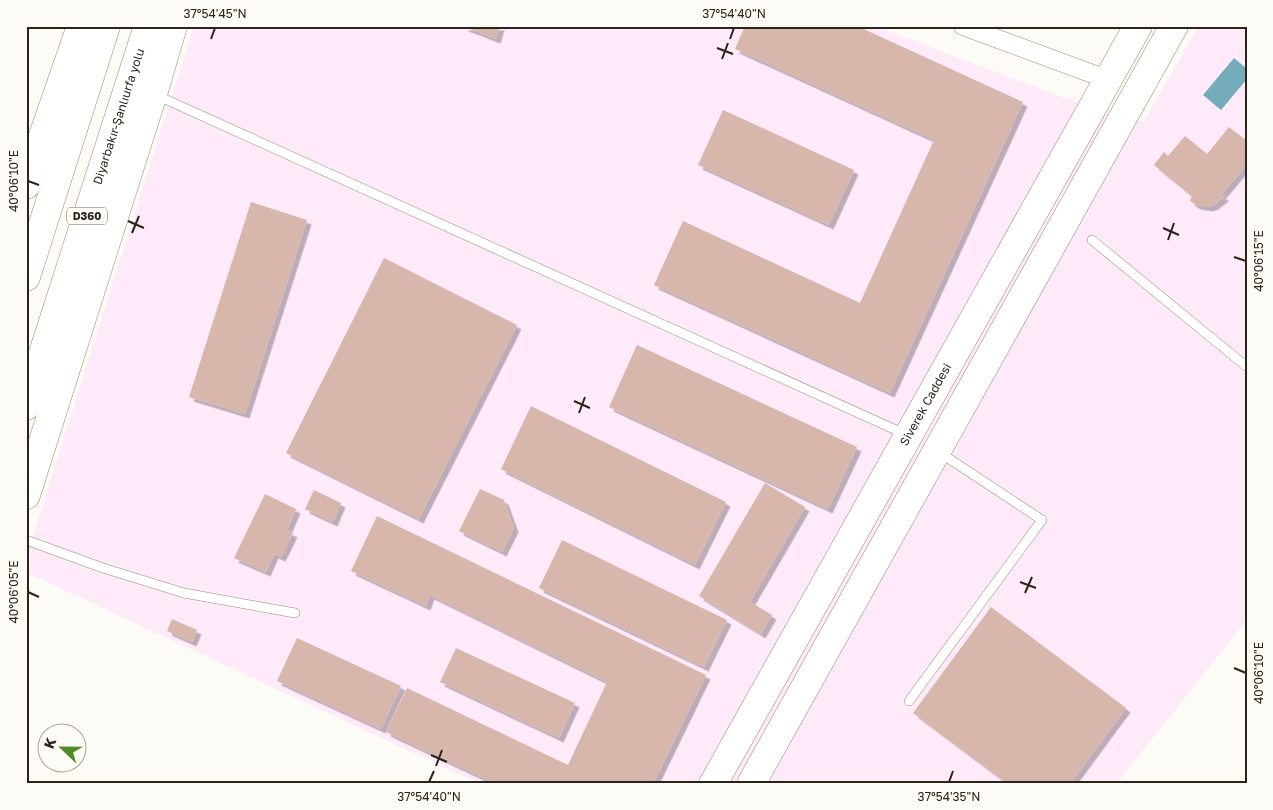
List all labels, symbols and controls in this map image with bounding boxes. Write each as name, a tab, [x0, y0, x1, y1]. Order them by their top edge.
text: 37°54'45"N	[183, 6, 247, 21]
text: 37°54'40"N	[702, 6, 766, 21]
street label: Diyarbakır-Şanlıurfa yolu	[90, 46, 147, 186]
text: 40°06'10"E	[6, 150, 21, 212]
road number: D360	[67, 208, 107, 225]
text: 40°06'15"E	[1251, 230, 1266, 292]
street label: Siverek Caddesi	[896, 361, 954, 448]
text: 40°06'05"E	[6, 560, 21, 624]
text: 40°06'10"E	[1251, 642, 1266, 704]
north arrow	[38, 722, 88, 772]
text: K	[40, 735, 59, 751]
text: 37°54'40"N	[397, 789, 461, 804]
text: 37°54'35"N	[918, 789, 980, 804]

